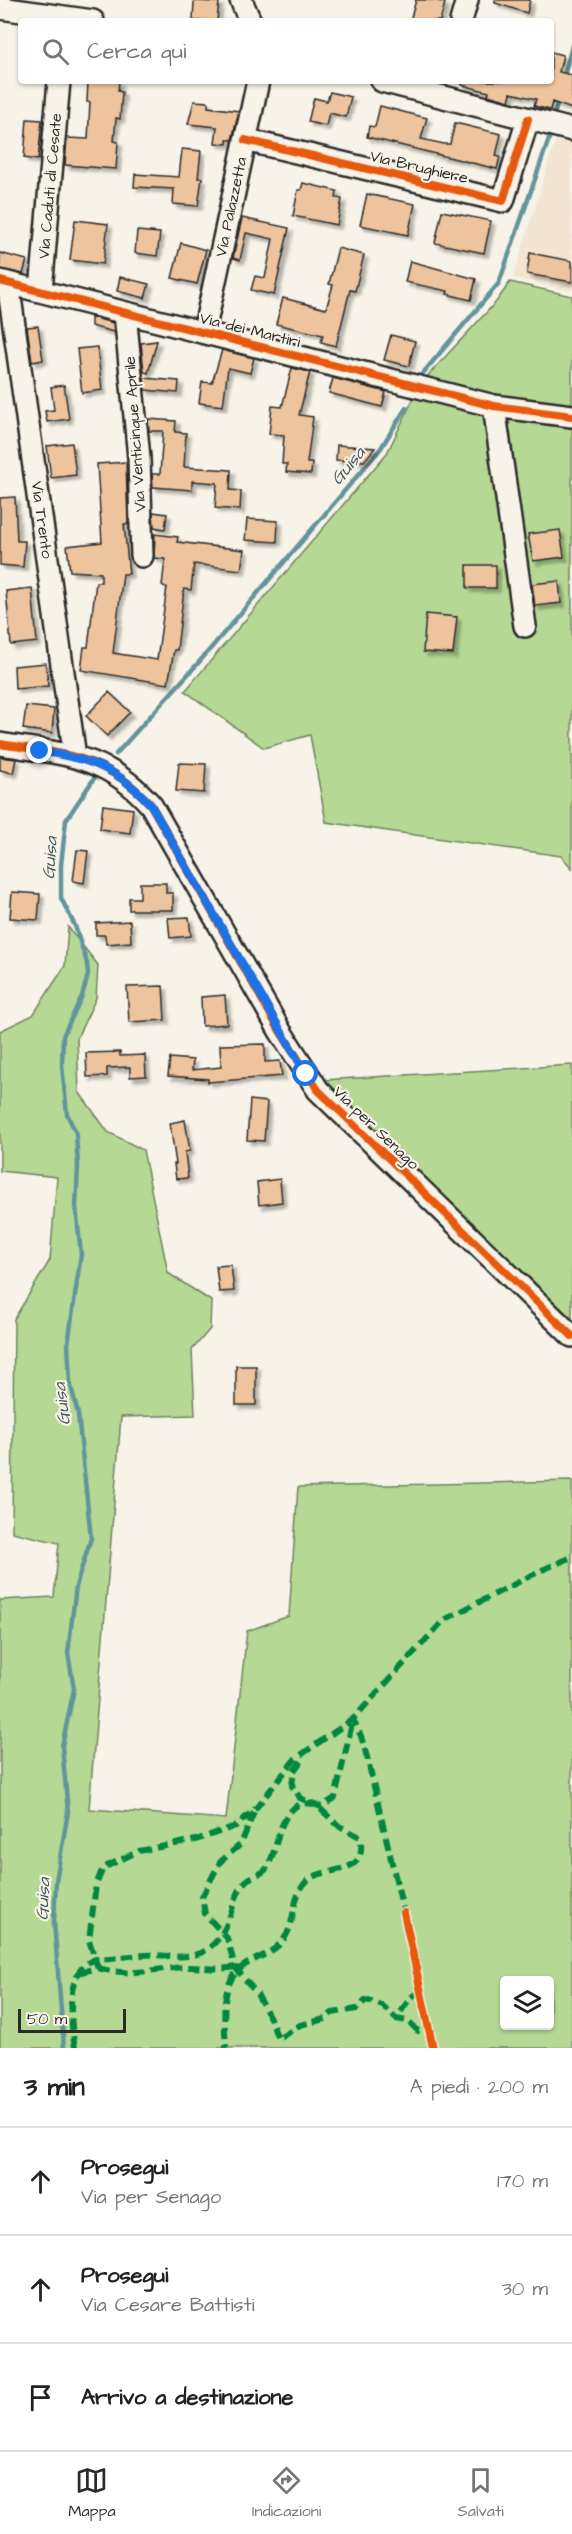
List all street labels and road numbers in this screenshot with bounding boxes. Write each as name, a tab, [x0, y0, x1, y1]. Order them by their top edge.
street label: Via Caduti di Cesate	[33, 112, 67, 260]
street label: Via Brughiere	[368, 145, 471, 190]
street label: Via Palazzetta	[210, 155, 252, 259]
street label: Via dei Martiri	[197, 307, 303, 353]
street label: Via Venticinque Aprile	[119, 355, 151, 513]
street label: Via Trento	[26, 480, 58, 560]
street label: Via per Senago	[327, 1081, 424, 1176]

